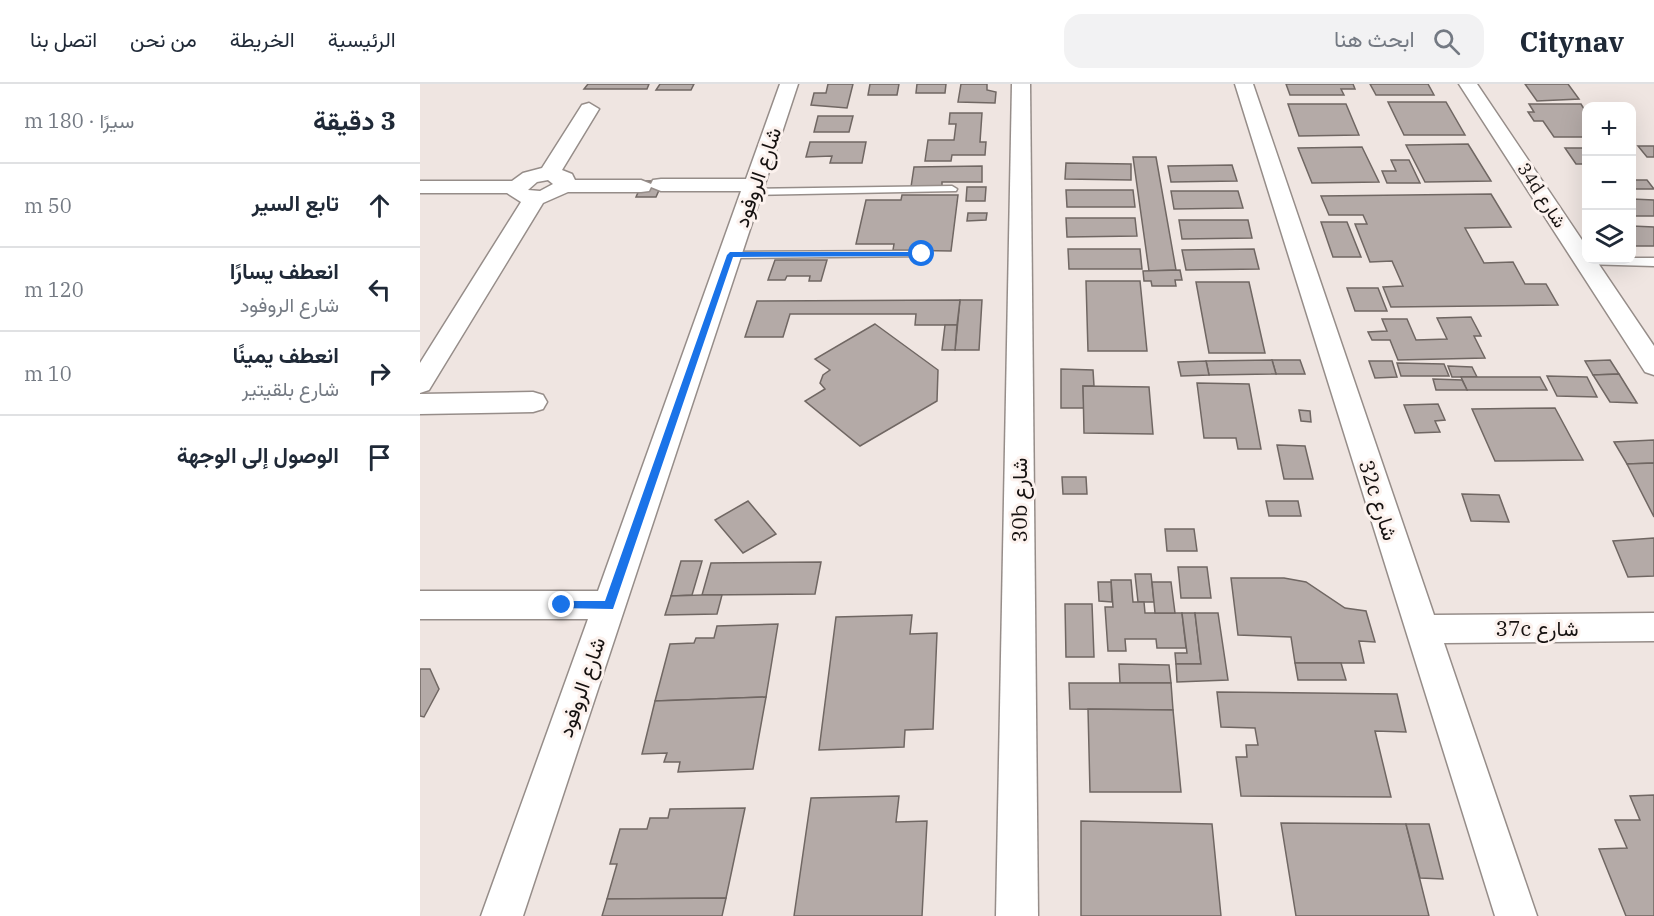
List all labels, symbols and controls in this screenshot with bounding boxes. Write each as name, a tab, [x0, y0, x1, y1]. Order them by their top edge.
search box	[1064, 14, 1484, 68]
text: Citynav	[1520, 23, 1624, 60]
text: ابحث هنا	[1334, 24, 1415, 53]
text: اتصل بنا	[30, 25, 97, 53]
text: من نحن	[130, 25, 197, 53]
text: الخريطة	[230, 25, 295, 53]
text: الرئيسية	[328, 25, 396, 53]
icon: search	[1430, 25, 1463, 58]
map controls	[1582, 102, 1636, 264]
button: +	[1582, 102, 1636, 156]
text: 3 دقيقة	[313, 103, 396, 137]
text: سيرًا · 180 m	[24, 107, 134, 134]
street label: شارع الروفود	[727, 123, 788, 231]
button: −	[1582, 156, 1636, 210]
street label: 34d شارع	[1512, 158, 1572, 232]
text: تابع السير	[252, 188, 339, 217]
icon: ahead	[363, 189, 396, 222]
text: 50 m	[24, 192, 72, 219]
button: layers	[1582, 210, 1636, 264]
route start	[908, 240, 934, 266]
text: انعطف يسارًا	[230, 256, 339, 285]
icon: left	[363, 273, 396, 306]
text: 120 m	[24, 276, 84, 303]
text: شارع الروفود	[240, 291, 339, 318]
text: انعطف يمينًا	[233, 340, 339, 369]
icon: right	[363, 357, 396, 390]
text: 10 m	[24, 360, 72, 387]
text: شارع بلقيتير	[242, 375, 339, 402]
text: الوصول إلى الوجهة	[177, 440, 339, 469]
icon: arrive	[363, 441, 396, 474]
street label: 32c شارع	[1352, 456, 1405, 544]
street label: 30b شارع	[1005, 458, 1034, 542]
route end	[548, 591, 574, 617]
street label: 37c شارع	[1495, 614, 1579, 643]
street label: شارع الروفود	[551, 633, 612, 741]

